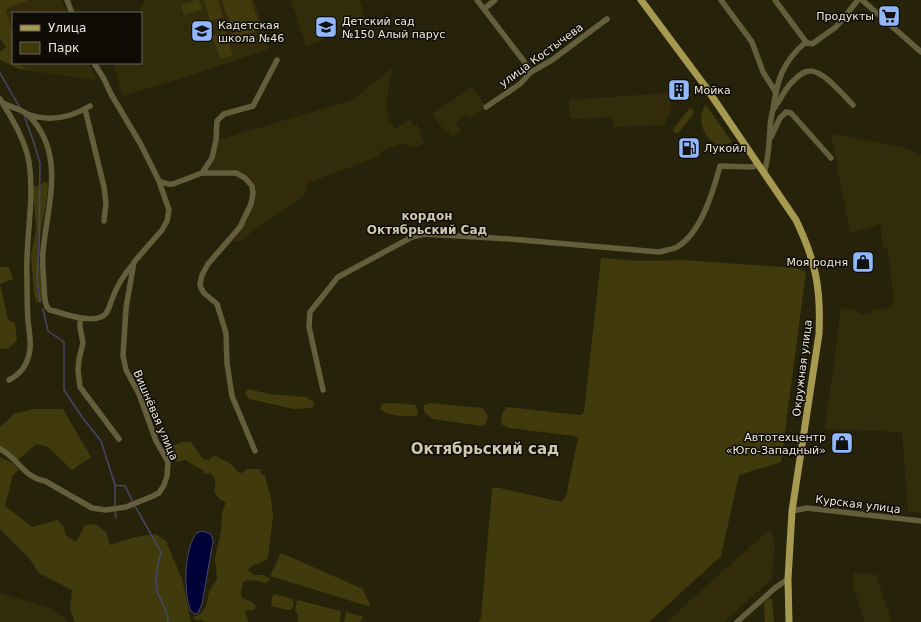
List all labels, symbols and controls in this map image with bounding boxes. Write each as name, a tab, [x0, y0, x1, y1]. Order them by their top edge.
supermarket icon: Продукты	[876, 3, 902, 29]
place label: Продукты	[816, 10, 874, 23]
legend	[12, 12, 142, 64]
school or university icon: Детский сад №150 Алый парус	[313, 14, 339, 40]
place label: Детский сад №150 Алый парус	[342, 15, 445, 41]
school or university icon: Кадетская школа №46	[189, 18, 215, 44]
place label: Кадетская школа №46	[218, 19, 284, 45]
text: Улица	[48, 21, 86, 35]
street label: улица Костычева	[497, 21, 586, 90]
text: Парк	[48, 41, 79, 55]
building icon: Мойка	[666, 77, 692, 103]
place label: Мойка	[694, 84, 731, 97]
fuel station icon: Лукойл	[676, 135, 702, 161]
place label: Лукойл	[704, 142, 746, 155]
district label: кордон Октябрьский Сад	[367, 209, 488, 237]
shop icon: Моя родня	[850, 249, 876, 275]
place label: Моя родня	[787, 256, 848, 269]
street label: Окружная улица	[790, 319, 815, 417]
street label: Вишнёвая улица	[131, 368, 180, 462]
shop icon: Автотехцентр «Юго-Западный»	[829, 430, 855, 456]
place label: Автотехцентр «Юго-Западный»	[726, 431, 826, 457]
district label: Октябрьский сад	[411, 440, 559, 458]
street label: Курская улица	[815, 493, 901, 516]

